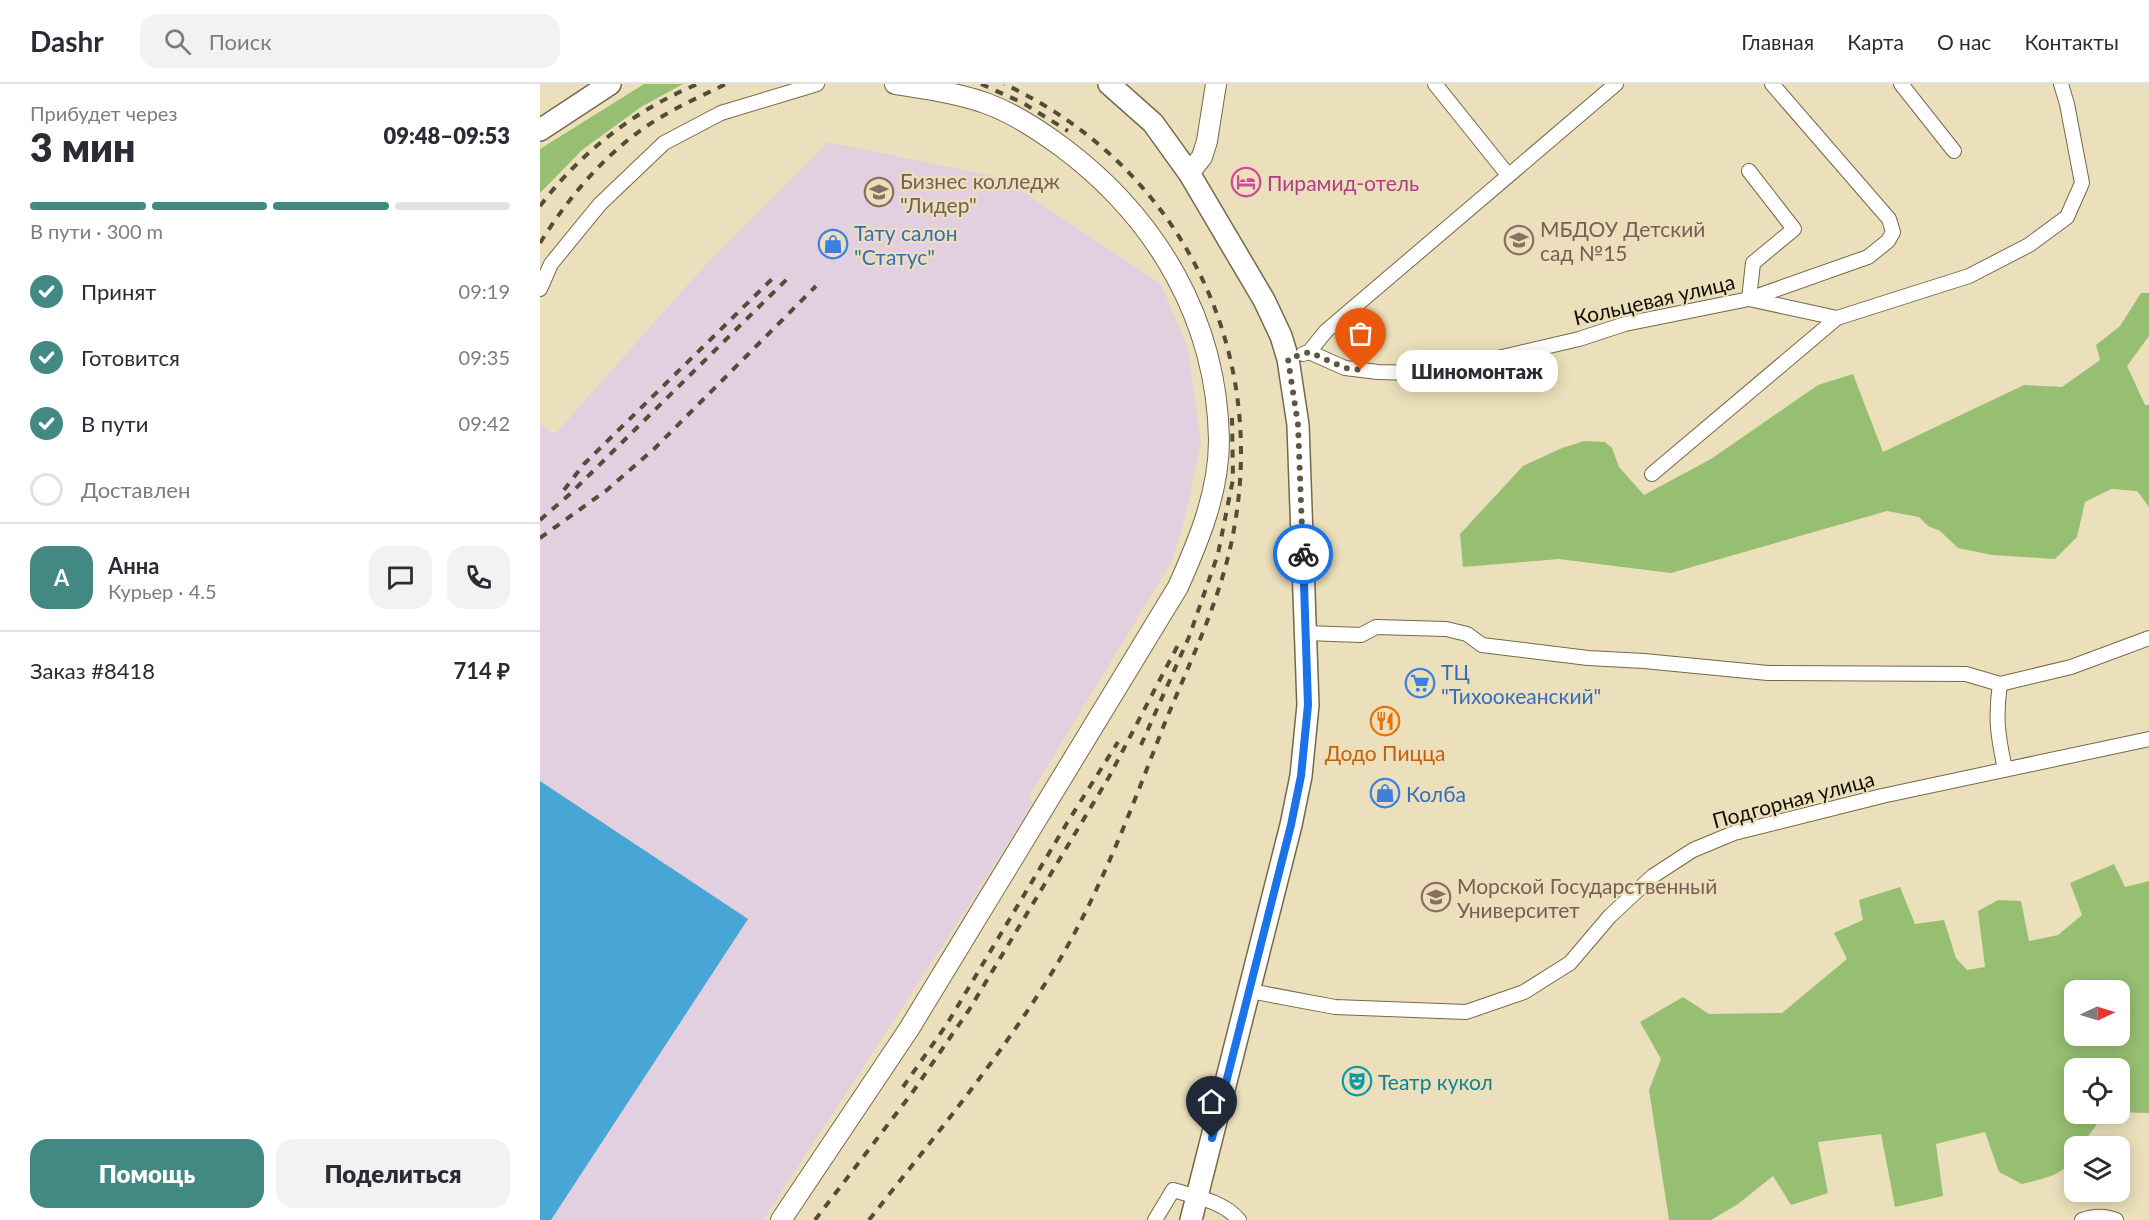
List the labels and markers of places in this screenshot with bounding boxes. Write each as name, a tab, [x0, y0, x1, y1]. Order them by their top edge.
hotel icon: Пирамид-отель	[1230, 166, 1262, 198]
place label: Бизнес колледж "Лидер"	[900, 168, 1060, 217]
place label: Пирамид-отель	[1267, 170, 1419, 195]
school or university icon: Бизнес колледж "Лидер"	[863, 176, 895, 208]
place label: МБДОУ Детский сад №15	[1540, 216, 1705, 265]
place label: Тату салон "Статус"	[854, 220, 958, 269]
school or university icon: МБДОУ Детский сад №15	[1503, 224, 1535, 256]
shop icon: Тату салон "Статус"	[817, 228, 849, 260]
pin	[1335, 308, 1386, 370]
callout: Шиномонтаж	[1397, 349, 1559, 391]
place label: ТЦ "Тихоокеанский"	[1441, 659, 1601, 708]
supermarket icon: ТЦ "Тихоокеанский"	[1404, 667, 1436, 699]
restaurant icon: Додо Пицца	[1369, 705, 1401, 737]
place label: Додо Пицца	[1325, 740, 1445, 765]
shop icon: Колба	[1369, 777, 1401, 809]
place label: Колба	[1406, 781, 1466, 806]
place label: Морской Государственный Университет	[1457, 873, 1717, 922]
school or university icon: Морской Государственный Университет	[1420, 881, 1452, 913]
theatre icon: Театр кукол	[1341, 1065, 1373, 1097]
place label: Театр кукол	[1378, 1069, 1493, 1094]
pin	[1186, 1076, 1237, 1138]

